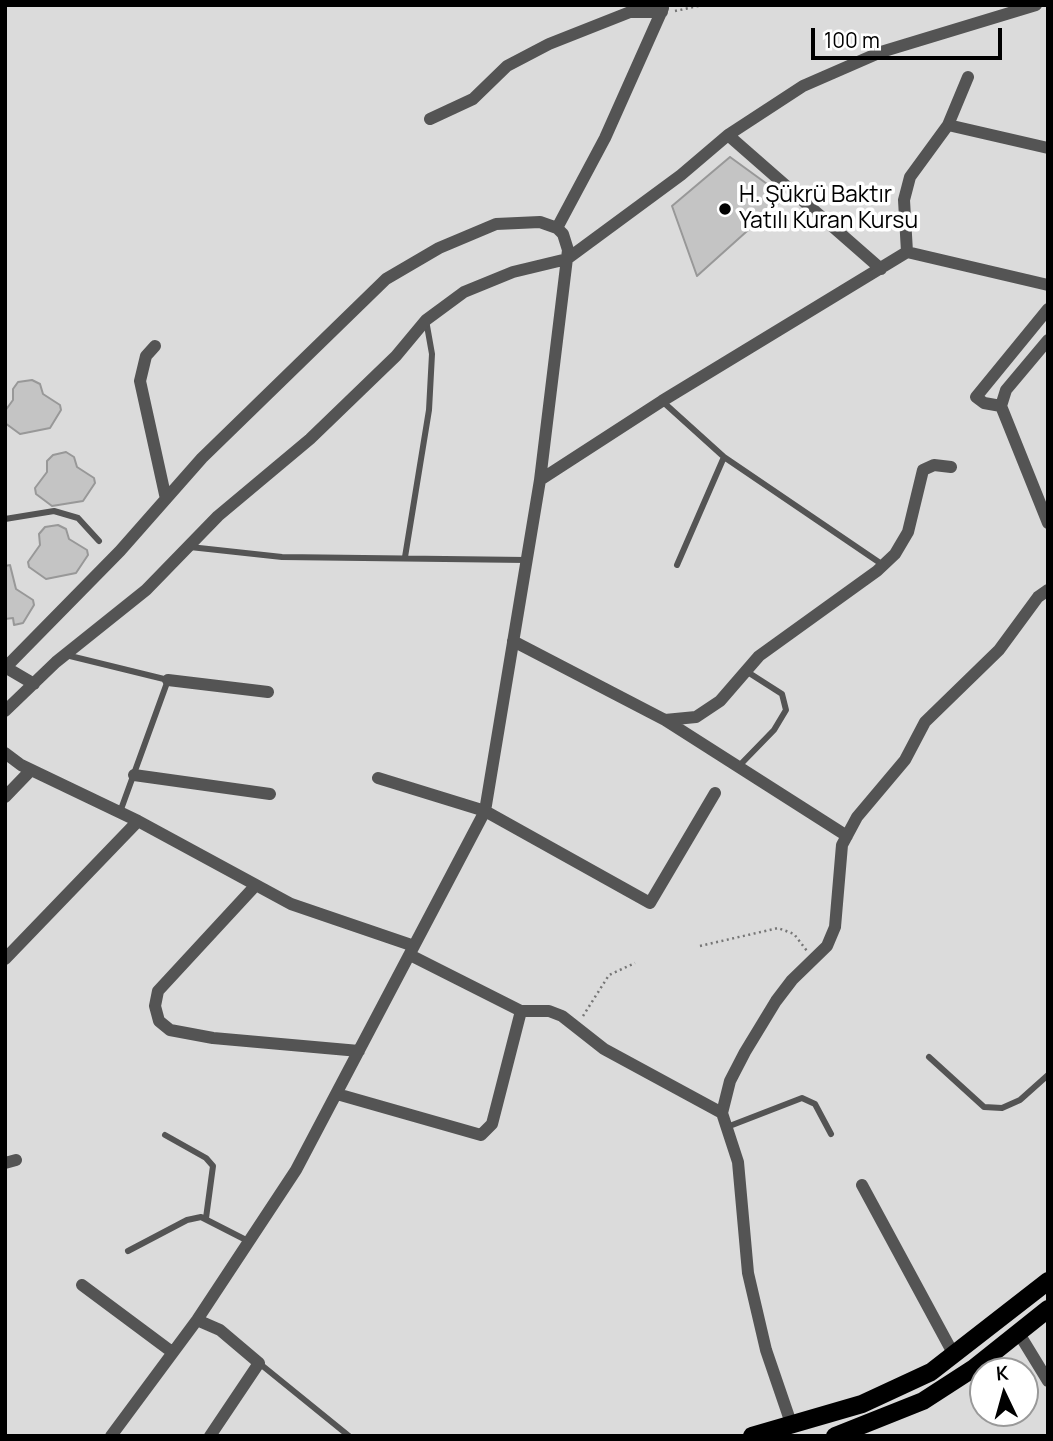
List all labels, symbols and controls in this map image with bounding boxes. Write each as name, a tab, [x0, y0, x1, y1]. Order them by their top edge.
scale bar	[815, 14, 1006, 58]
text: 100 m	[824, 26, 880, 54]
place label: H. Şükrü Baktır Yatılı Kuran Kursu	[739, 182, 918, 236]
marker: H. Şükrü Baktır Yatılı Kuran Kursu	[717, 201, 733, 217]
north arrow	[969, 1357, 1039, 1427]
text: K	[995, 1360, 1010, 1387]

